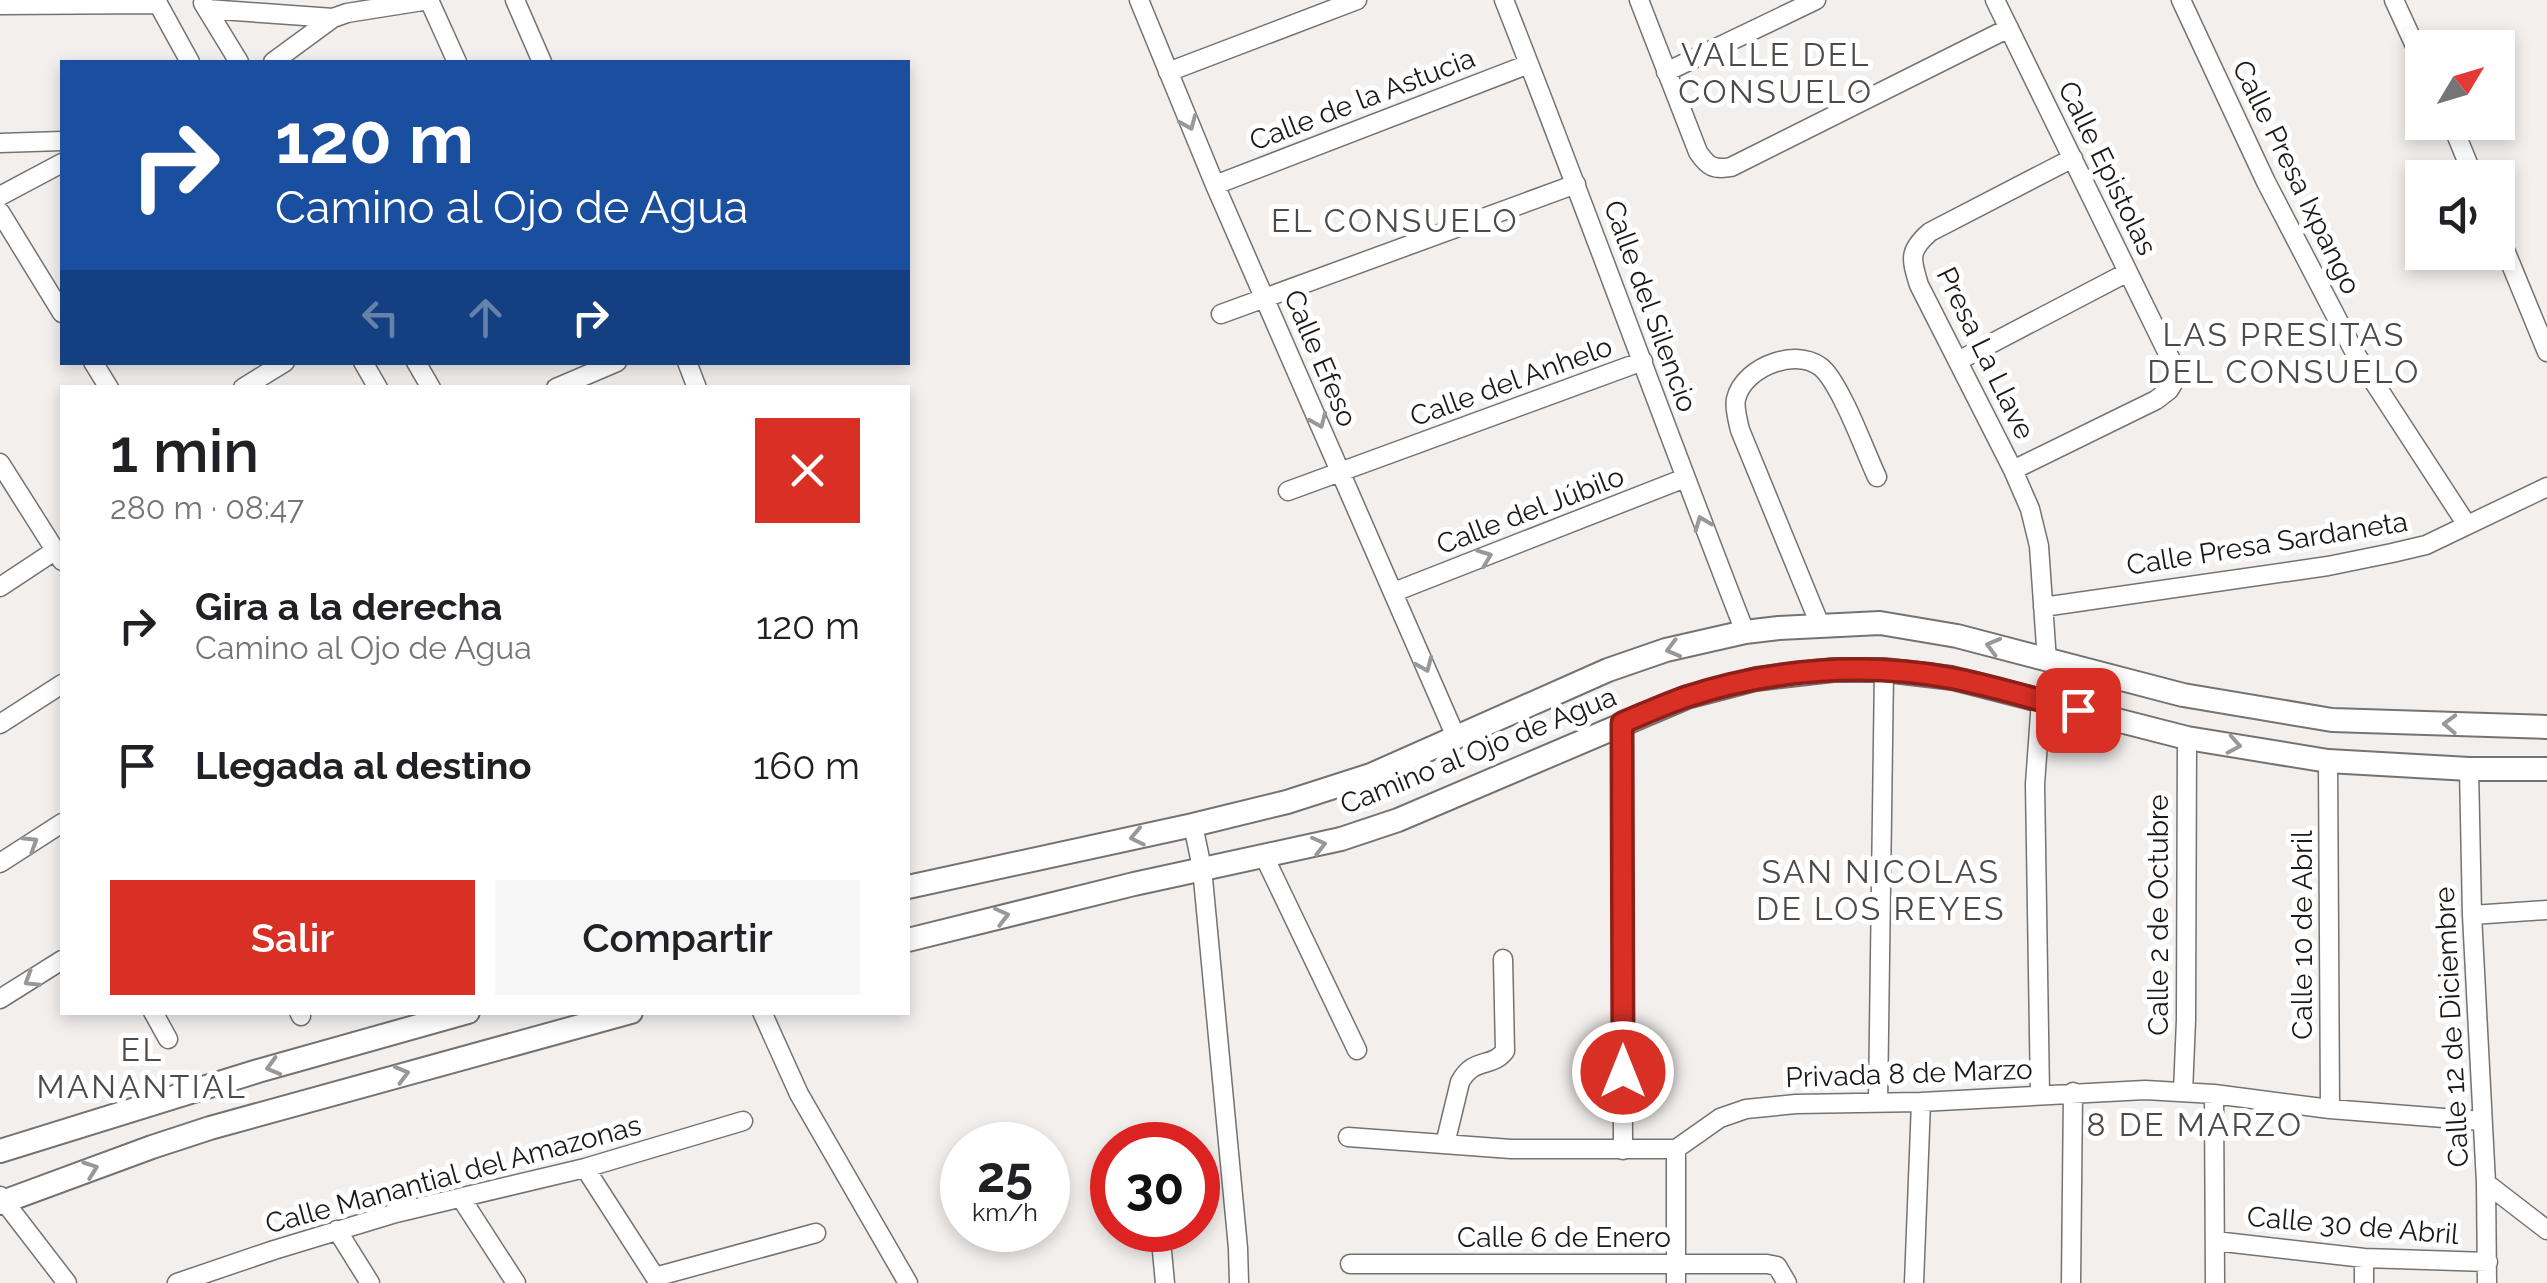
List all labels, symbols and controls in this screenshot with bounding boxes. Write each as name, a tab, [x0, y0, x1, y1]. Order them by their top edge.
north arrow	[2405, 30, 2515, 140]
map controls	[2405, 30, 2515, 270]
district label: VALLE DEL CONSUELO	[1678, 36, 1874, 110]
street label: Calle de la Astucia	[1245, 41, 1479, 158]
street label: Calle Presa Ixpango	[2226, 55, 2368, 300]
street label: Calle Epistolas	[2051, 76, 2164, 261]
text: 120 m	[275, 97, 474, 179]
icon: right	[110, 100, 240, 230]
one-way arrow	[1177, 113, 1197, 131]
button: sound	[2405, 160, 2515, 270]
text: Camino al Ojo de Agua	[275, 181, 748, 234]
street label: Calle del Silencio	[1597, 196, 1704, 416]
district label: EL CONSUELO	[1271, 202, 1519, 239]
street label: Presa La Llave	[1930, 262, 2041, 445]
street label: Calle Efeso	[1277, 285, 1364, 432]
icon: left	[353, 290, 408, 345]
icon: ahead	[458, 290, 513, 345]
icon: right	[563, 290, 618, 345]
district label: LAS PRESITAS DEL CONSUELO	[2147, 316, 2421, 390]
street label: Calle del Anhelo	[1406, 330, 1617, 433]
one-way arrow	[1307, 411, 1327, 429]
text: 1 min	[110, 416, 259, 486]
button: close	[755, 418, 860, 523]
street label: Calle del Júbilo	[1432, 460, 1628, 561]
text: 280 m · 08:47	[110, 489, 304, 526]
street label: Calle Presa Sardaneta	[2124, 505, 2410, 582]
one-way arrow	[1694, 515, 1714, 532]
one-way arrow	[1475, 548, 1493, 568]
text: Gira a la derecha	[195, 584, 502, 629]
icon: right	[110, 598, 165, 653]
text: 120 m	[756, 603, 860, 648]
text: Camino al Ojo de Agua	[195, 629, 532, 666]
one-way arrow	[1985, 636, 2002, 657]
one-way arrow	[1665, 638, 1682, 659]
one-way arrow	[1413, 655, 1433, 673]
pin	[2036, 668, 2121, 753]
street label: Camino al Ojo de Agua	[1335, 680, 1621, 821]
icon: arrive	[2051, 683, 2106, 738]
one-way arrow	[2441, 714, 2457, 735]
one-way arrow	[2225, 734, 2242, 755]
icon: arrive	[110, 738, 165, 793]
text: Llegada al destino	[195, 743, 532, 788]
text: 160 m	[753, 743, 860, 788]
street label: Calle 2 de Octubre	[2142, 794, 2175, 1036]
one-way arrow	[1128, 826, 1145, 847]
street label: Calle 10 de Abril	[2286, 830, 2319, 1040]
one-way arrow	[20, 836, 38, 855]
one-way arrow	[1310, 836, 1327, 857]
district label: SAN NICOLAS DE LOS REYES	[1756, 853, 2006, 927]
button: Salir	[110, 880, 475, 995]
button: Compartir	[495, 880, 860, 995]
street label: Calle 12 de Diciembre	[2428, 886, 2475, 1168]
one-way arrow	[993, 906, 1010, 927]
one-way arrow	[24, 967, 42, 986]
position arrow	[1571, 1020, 1675, 1124]
district label: EL MANANTIAL	[37, 1031, 247, 1105]
street label: Privada 8 de Marzo	[1785, 1053, 2033, 1094]
one-way arrow	[265, 1055, 282, 1076]
one-way arrow	[393, 1065, 410, 1086]
district label: 8 DE MARZO	[2087, 1106, 2303, 1143]
street label: Calle Manantial del Amazonas	[262, 1108, 645, 1241]
speed limit sign: 30	[1090, 1122, 1220, 1252]
text: 25	[977, 1145, 1033, 1204]
one-way arrow	[82, 1160, 99, 1181]
text: km/h	[972, 1197, 1038, 1227]
street label: Calle 30 de Abril	[2246, 1200, 2461, 1251]
street label: Calle 6 de Enero	[1457, 1221, 1671, 1254]

